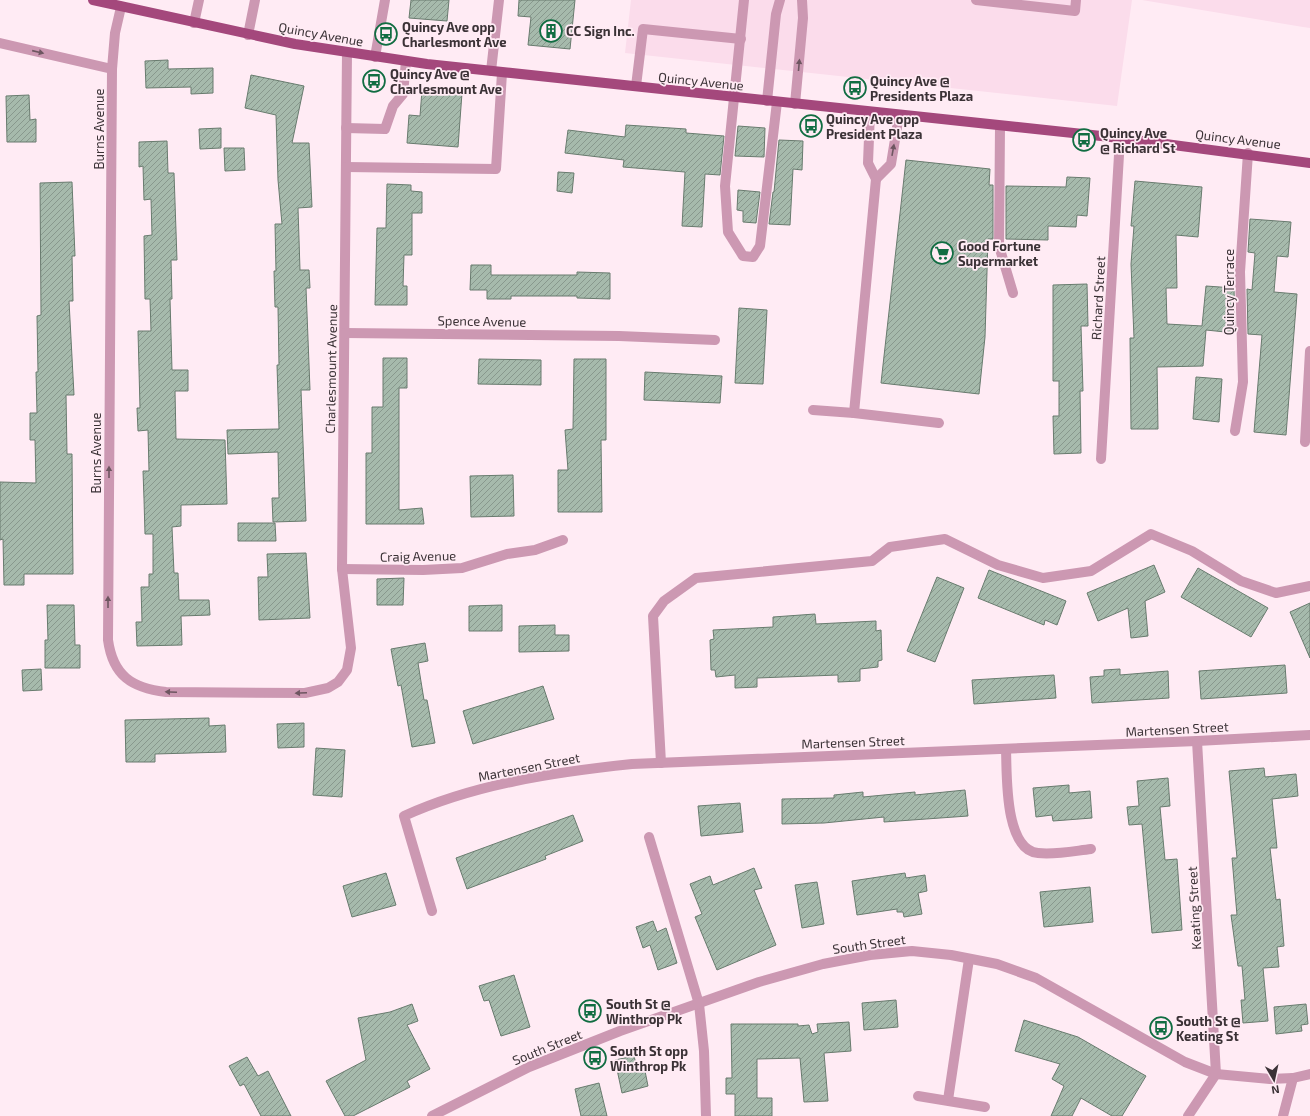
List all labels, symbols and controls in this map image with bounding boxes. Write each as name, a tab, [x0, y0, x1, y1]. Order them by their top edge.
building icon: CC Sign Inc.	[538, 18, 564, 44]
street label: Quincy Avenue	[277, 19, 365, 49]
place label: Quincy Ave opp Charlesmont Ave	[402, 19, 506, 50]
bus stop icon: Quincy Ave opp Charlesmont Ave	[373, 21, 399, 47]
place label: CC Sign Inc.	[566, 23, 635, 39]
one-way arrow	[32, 50, 44, 56]
one-way arrow	[795, 59, 802, 71]
place label: Quincy Ave @ Charlesmount Ave	[390, 66, 502, 97]
bus stop icon: Quincy Ave @ Charlesmount Ave	[361, 68, 387, 94]
street label: Quincy Avenue	[657, 69, 745, 93]
place label: Quincy Ave @ Presidents Plaza	[870, 73, 973, 104]
bus stop icon: Quincy Ave @ Presidents Plaza	[842, 75, 868, 101]
street label: Burns Avenue	[91, 88, 107, 170]
place label: Quincy Ave opp President Plaza	[826, 111, 922, 142]
bus stop icon: Quincy Ave opp President Plaza	[798, 113, 824, 139]
place label: Quincy Ave @ Richard St	[1100, 125, 1176, 156]
street label: Quincy Avenue	[1194, 126, 1282, 152]
bus stop icon: Quincy Ave @ Richard St	[1071, 127, 1097, 153]
one-way arrow	[890, 144, 896, 156]
place label: Good Fortune Supermarket	[958, 238, 1041, 269]
supermarket icon: Good Fortune Supermarket	[929, 240, 955, 266]
street label: Quincy Terrace	[1221, 249, 1237, 335]
street label: Richard Street	[1088, 256, 1108, 340]
street label: Charlesmount Avenue	[322, 304, 340, 434]
street label: Spence Avenue	[437, 312, 527, 330]
street label: Burns Avenue	[88, 412, 104, 494]
one-way arrow	[106, 465, 112, 478]
street label: Craig Avenue	[380, 547, 456, 565]
one-way arrow	[105, 595, 111, 608]
one-way arrow	[164, 689, 177, 695]
one-way arrow	[294, 690, 307, 696]
street label: Martensen Street	[1125, 718, 1229, 740]
street label: Martensen Street	[801, 732, 905, 752]
street label: Martensen Street	[477, 749, 581, 785]
street label: Keating Street	[1184, 866, 1204, 950]
street label: South Street	[831, 931, 907, 957]
place label: South St @ Winthrop Pk	[606, 996, 683, 1027]
bus stop icon: South St @ Winthrop Pk	[577, 998, 603, 1024]
place label: South St @ Keating St	[1176, 1013, 1241, 1044]
bus stop icon: South St @ Keating St	[1148, 1015, 1174, 1041]
street label: South Street	[510, 1026, 584, 1068]
place label: South St opp Winthrop Pk	[610, 1043, 688, 1074]
bus stop icon: South St opp Winthrop Pk	[582, 1045, 608, 1071]
north arrow	[1254, 1060, 1294, 1100]
text: N	[1271, 1083, 1281, 1097]

